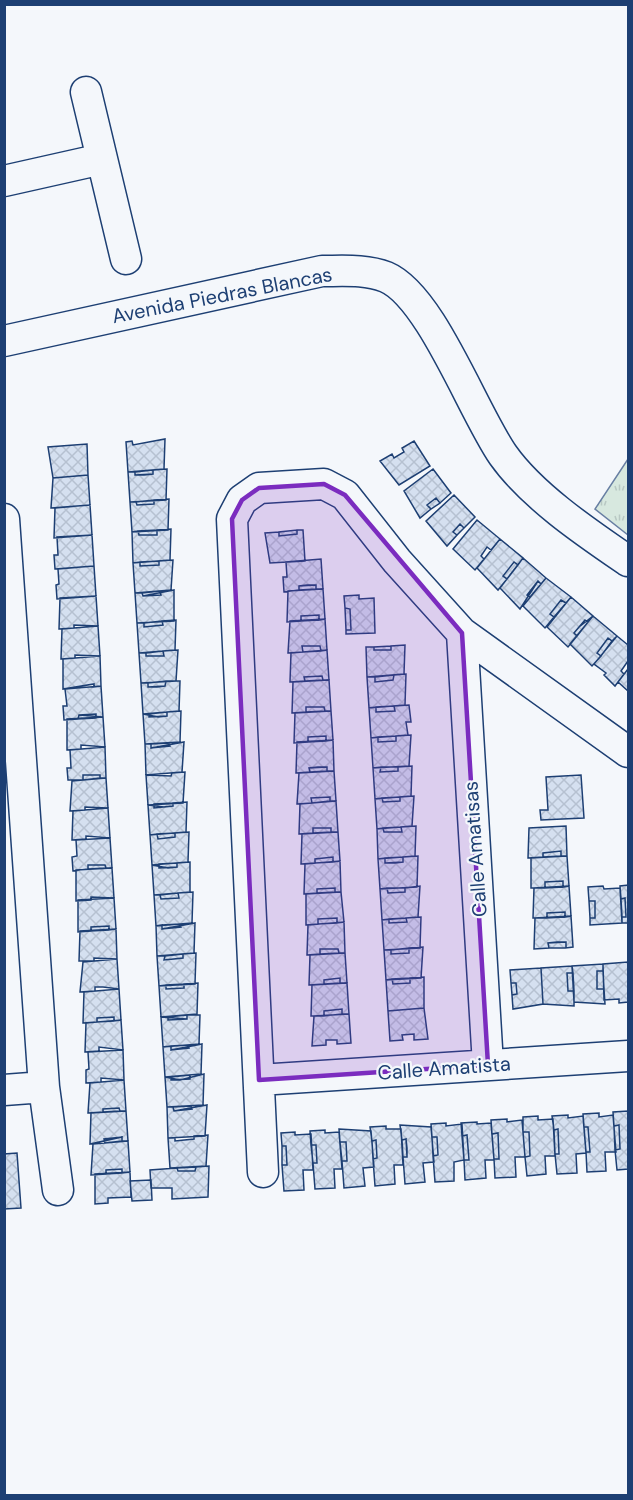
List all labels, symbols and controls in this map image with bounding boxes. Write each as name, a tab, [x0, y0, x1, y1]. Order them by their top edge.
street label: Avenida Piedras Blancas	[110, 261, 334, 329]
street label: Calle Amatisas	[457, 780, 493, 918]
street label: Calle Amatista	[377, 1050, 511, 1086]

